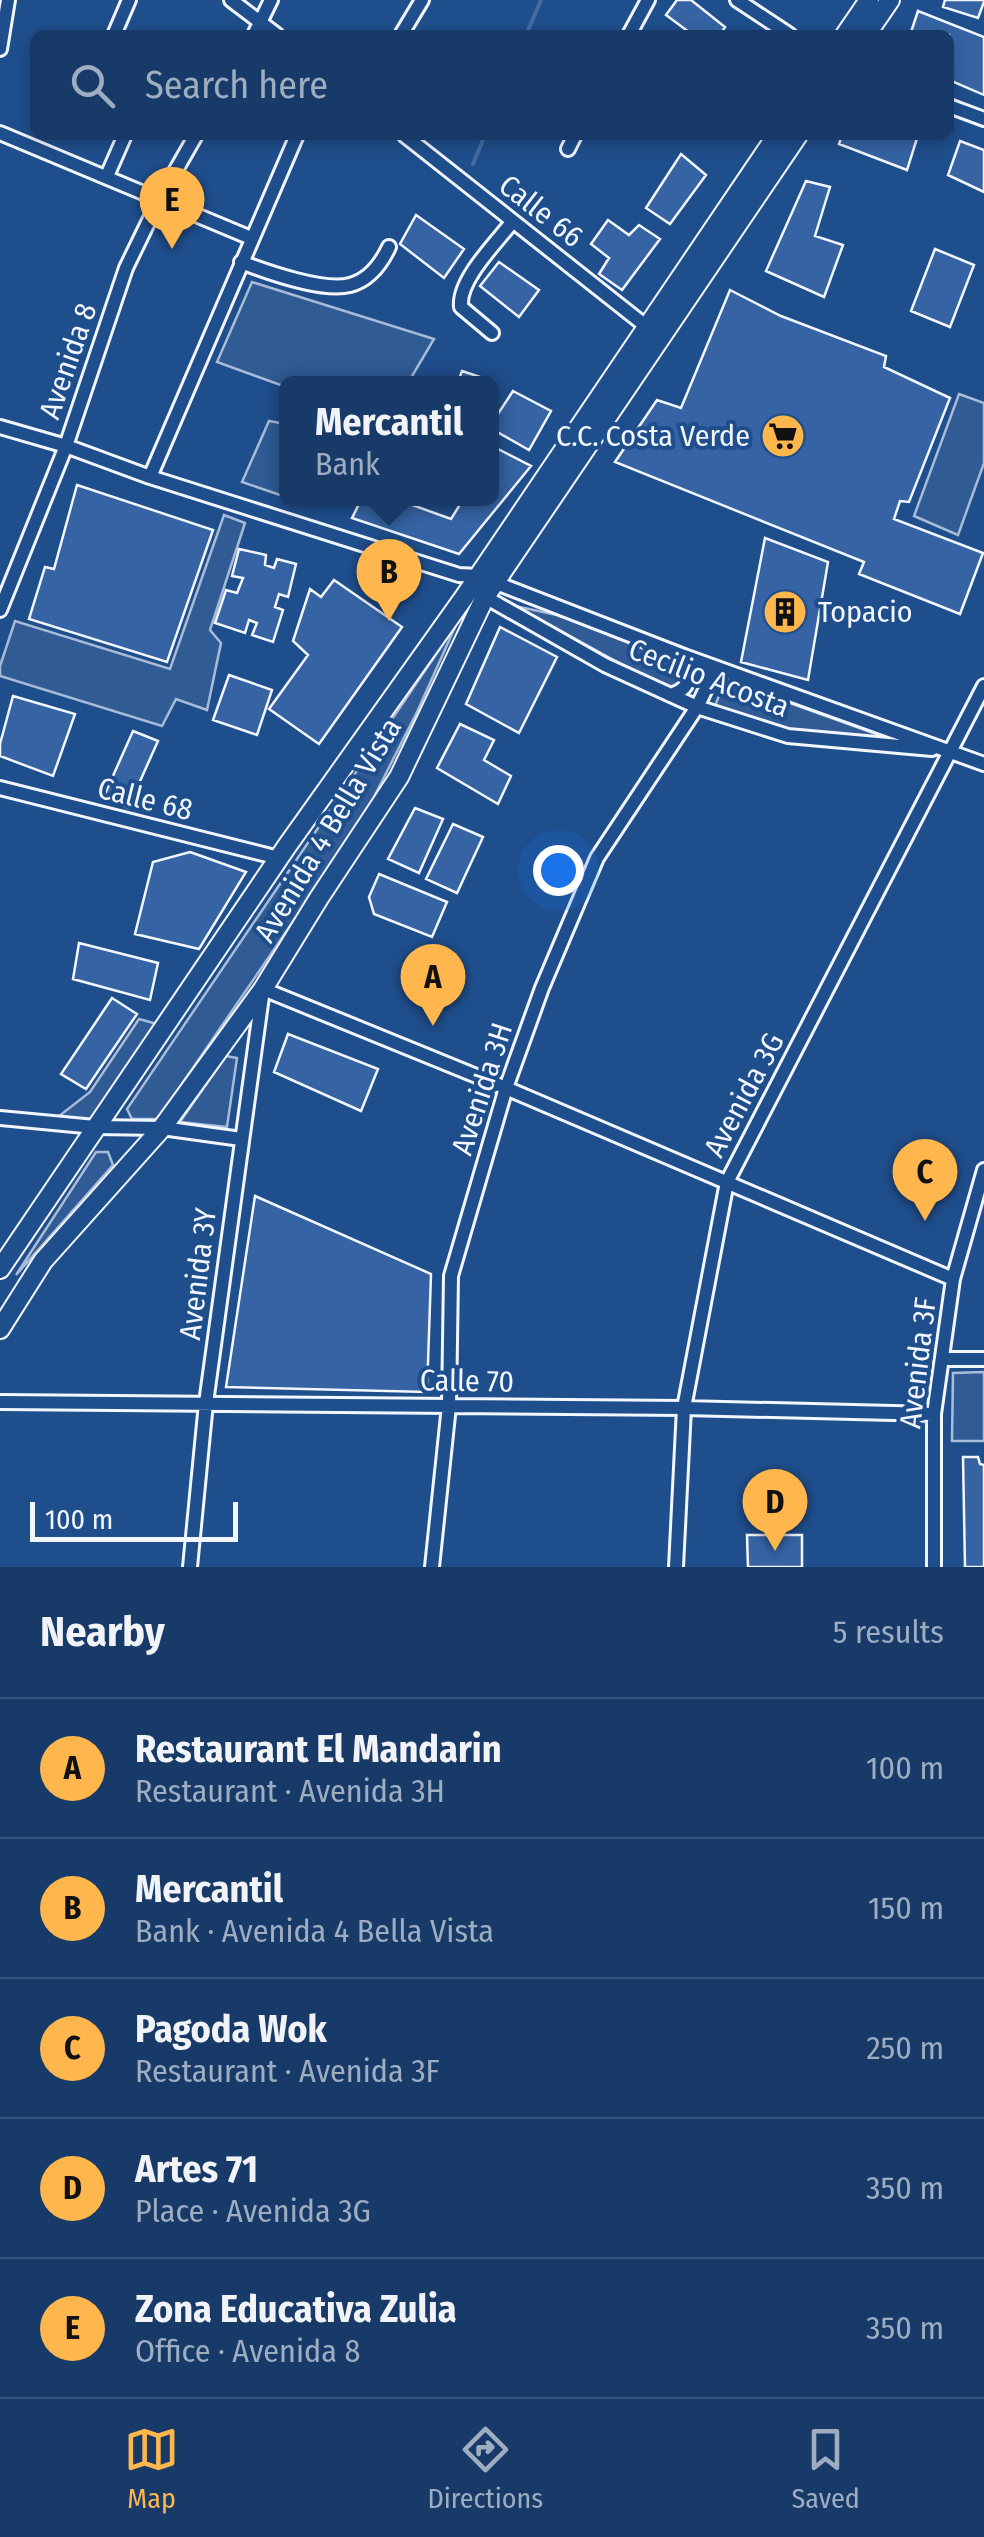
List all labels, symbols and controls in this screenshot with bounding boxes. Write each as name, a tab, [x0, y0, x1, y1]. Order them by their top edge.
search box	[30, 30, 954, 140]
icon: search	[65, 58, 120, 113]
text: Search here	[145, 62, 328, 108]
pin: E	[140, 166, 204, 249]
street label: Calle 66	[492, 167, 590, 255]
street label: Avenida 8	[31, 298, 105, 424]
popup	[279, 376, 499, 506]
text: Mercantil	[315, 399, 463, 445]
supermarket icon: C.C. Costa Verde	[760, 413, 806, 459]
place label: C.C. Costa Verde	[556, 418, 750, 454]
text: Bank	[315, 445, 380, 483]
pin: B	[356, 538, 422, 621]
building icon: Topacio	[762, 589, 808, 635]
place label: Topacio	[818, 594, 913, 630]
street label: Cecilio Acosta	[624, 631, 794, 725]
street label: Avenida 4 Bella Vista	[247, 711, 409, 949]
street label: Calle 68	[94, 770, 196, 828]
your location	[533, 845, 584, 896]
pin: A	[400, 944, 466, 1026]
street label: Avenida 3H	[444, 1018, 520, 1160]
street label: Avenida 3G	[696, 1027, 792, 1163]
pin: C	[892, 1138, 958, 1221]
street label: Avenida 3Y	[172, 1206, 224, 1342]
street label: Avenida 3F	[892, 1295, 944, 1431]
street label: Calle 70	[420, 1362, 514, 1400]
pin: D	[742, 1468, 808, 1551]
scale bar	[30, 1497, 238, 1542]
text: 100 m	[45, 1503, 113, 1536]
text: Nearby	[40, 1607, 165, 1657]
text: 5 results	[833, 1613, 944, 1651]
text: Restaurant El Mandarin	[135, 1726, 502, 1772]
text: A	[64, 1749, 81, 1787]
text: 100 m	[866, 1749, 944, 1787]
text: Restaurant · Avenida 3H	[135, 1772, 445, 1810]
text: Mercantil	[135, 1866, 283, 1912]
text: B	[64, 1889, 81, 1927]
text: 150 m	[868, 1889, 944, 1927]
text: Bank · Avenida 4 Bella Vista	[135, 1912, 494, 1950]
text: Pagoda Wok	[135, 2006, 327, 2052]
text: C	[64, 2029, 81, 2067]
text: 250 m	[866, 2029, 944, 2067]
text: Restaurant · Avenida 3F	[135, 2052, 440, 2090]
text: Artes 71	[135, 2146, 258, 2192]
text: D	[63, 2169, 82, 2207]
text: 350 m	[866, 2169, 944, 2207]
text: Place · Avenida 3G	[135, 2192, 371, 2230]
text: Zona Educativa Zulia	[135, 2286, 457, 2332]
text: E	[65, 2309, 80, 2347]
text: 350 m	[866, 2309, 944, 2347]
text: Office · Avenida 8	[135, 2332, 360, 2370]
tab: Map	[124, 2422, 179, 2515]
tab: Directions	[427, 2422, 543, 2515]
tab: Saved	[791, 2422, 860, 2515]

